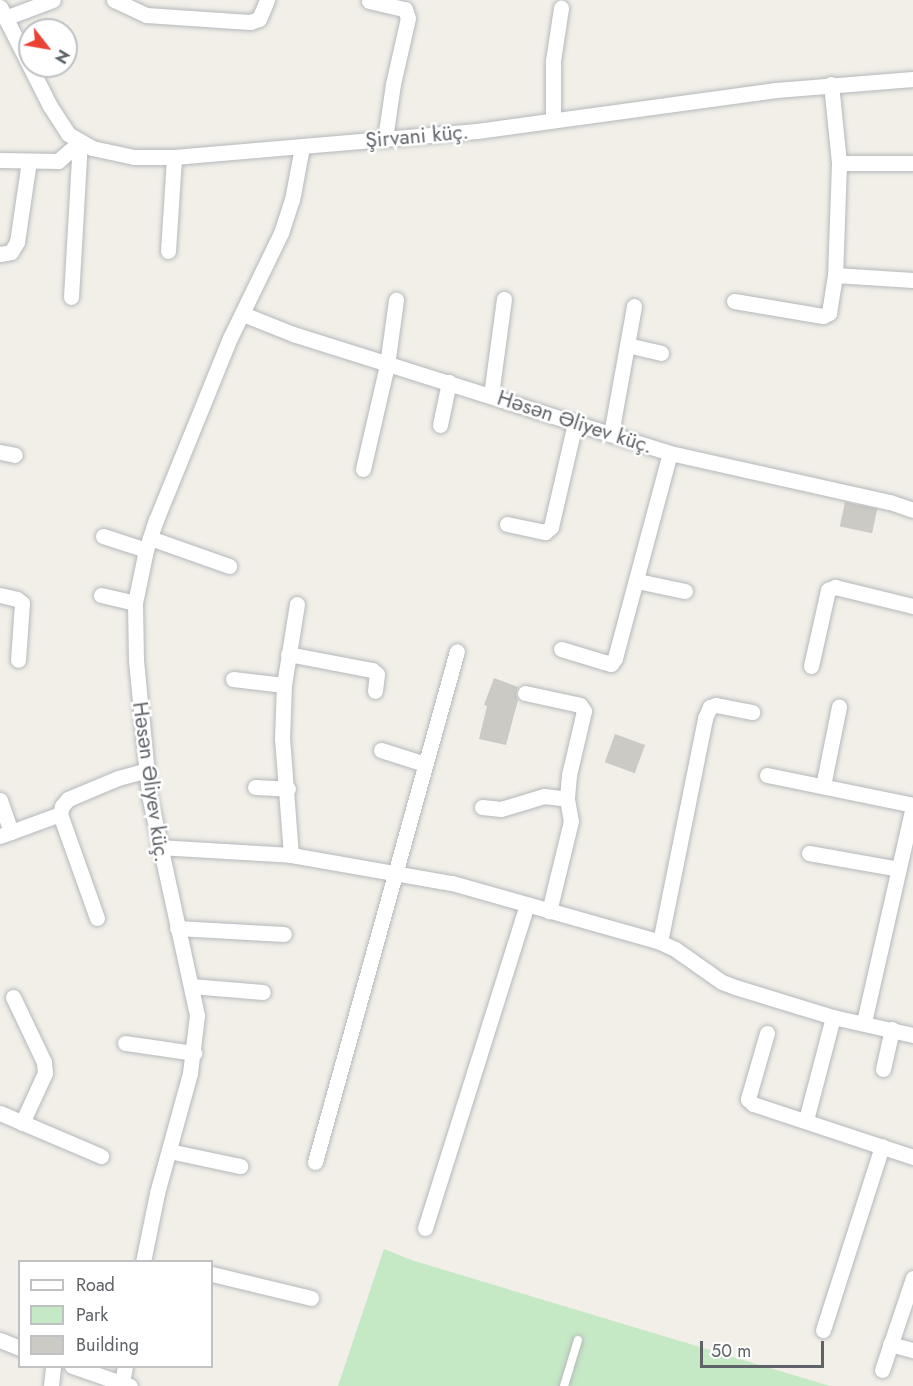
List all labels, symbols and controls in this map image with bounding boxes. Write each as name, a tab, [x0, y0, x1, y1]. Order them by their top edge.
north arrow	[18, 18, 78, 78]
text: N	[49, 45, 75, 68]
street label: Şirvani küç.	[364, 119, 470, 153]
street label: Həsən Əliyev küç.	[494, 385, 656, 459]
street label: Həsən Əliyev küç.	[127, 700, 175, 864]
legend	[18, 1260, 213, 1368]
text: Road	[76, 1272, 115, 1298]
text: Park	[76, 1302, 108, 1328]
scale bar	[703, 1329, 828, 1367]
text: Building	[76, 1332, 139, 1358]
text: 50 m	[711, 1338, 751, 1364]

